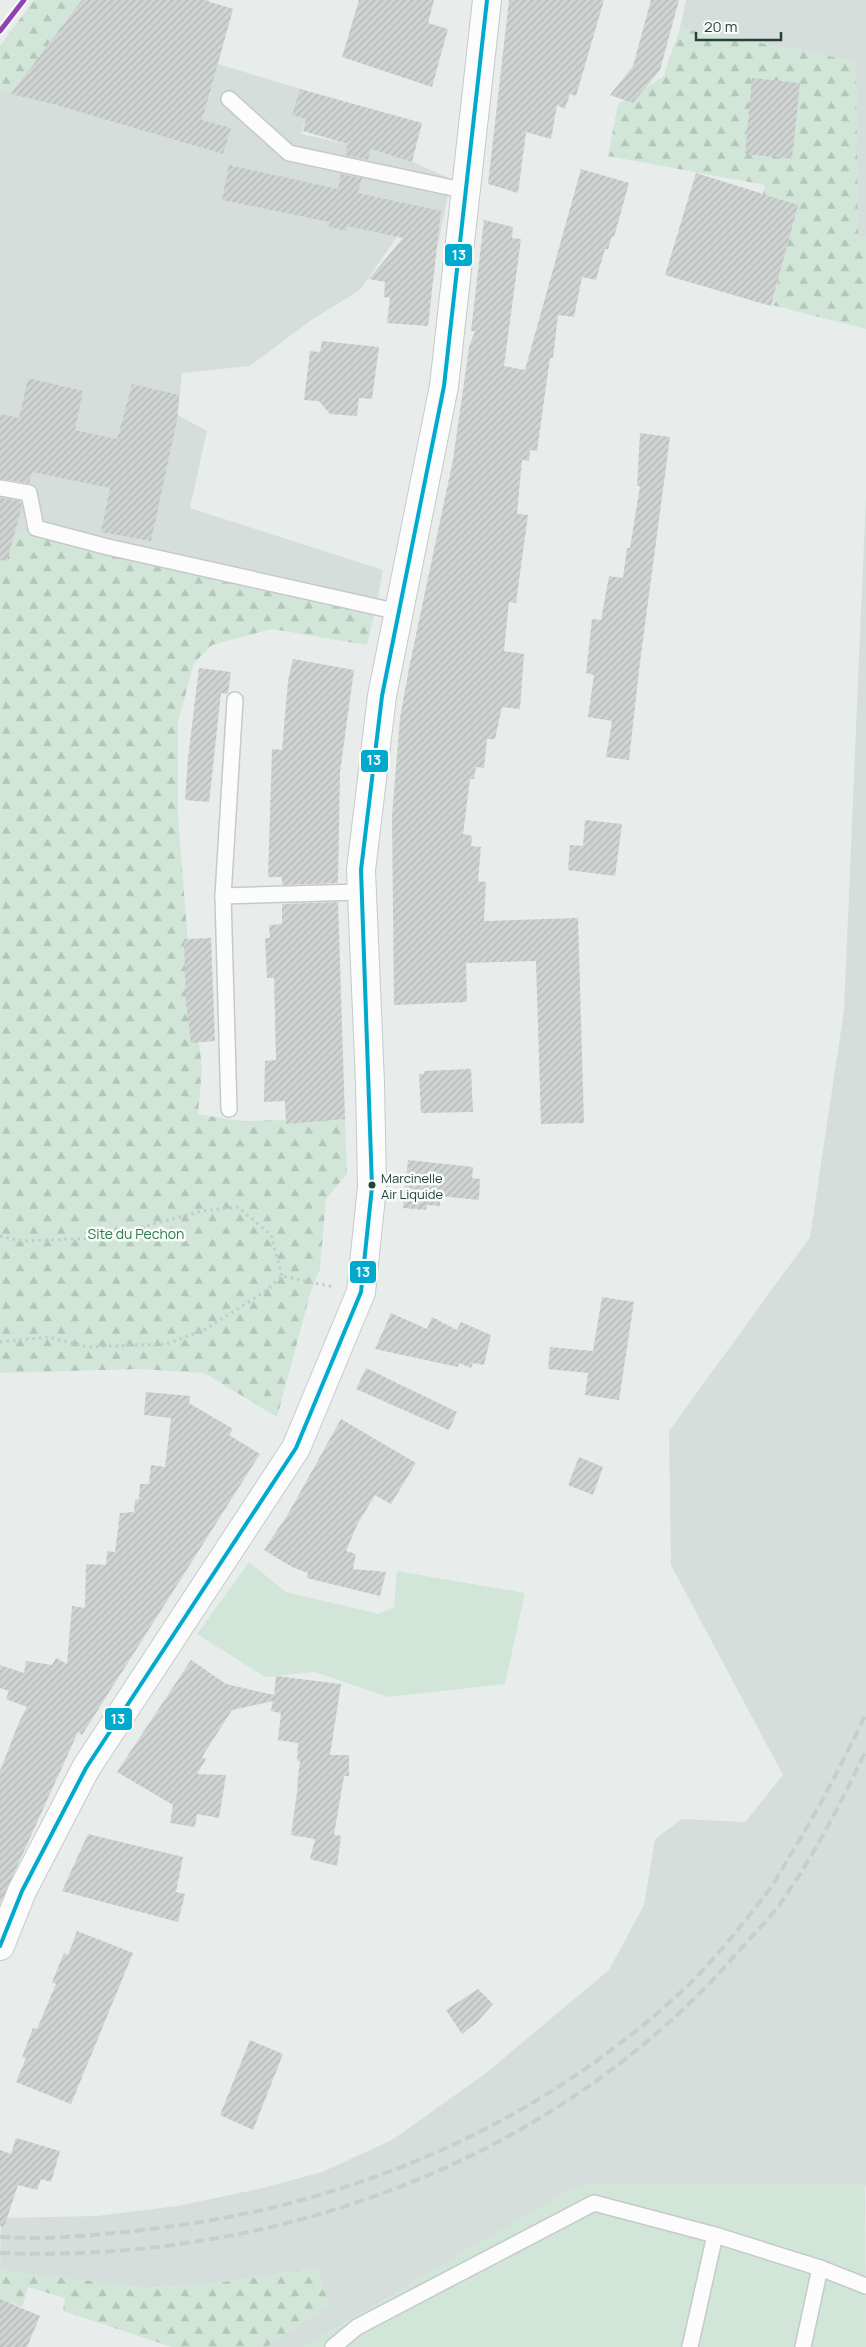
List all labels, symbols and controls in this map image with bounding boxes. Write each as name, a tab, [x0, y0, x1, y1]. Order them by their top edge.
scale bar	[696, 10, 781, 42]
text: 20 m	[704, 16, 737, 37]
line badge: 13	[444, 243, 473, 267]
text: 13	[452, 245, 466, 264]
line badge: 13	[360, 749, 389, 773]
text: 13	[367, 750, 381, 769]
place label: Marcinelle Air Liquide	[381, 1169, 443, 1203]
marker: Marcinelle Air Liquide	[367, 1180, 377, 1190]
park label: Site du Pechon	[88, 1224, 184, 1243]
line badge: 13	[349, 1260, 377, 1284]
text: 13	[356, 1262, 370, 1281]
line badge: 13	[104, 1707, 133, 1731]
text: 13	[111, 1709, 125, 1728]

